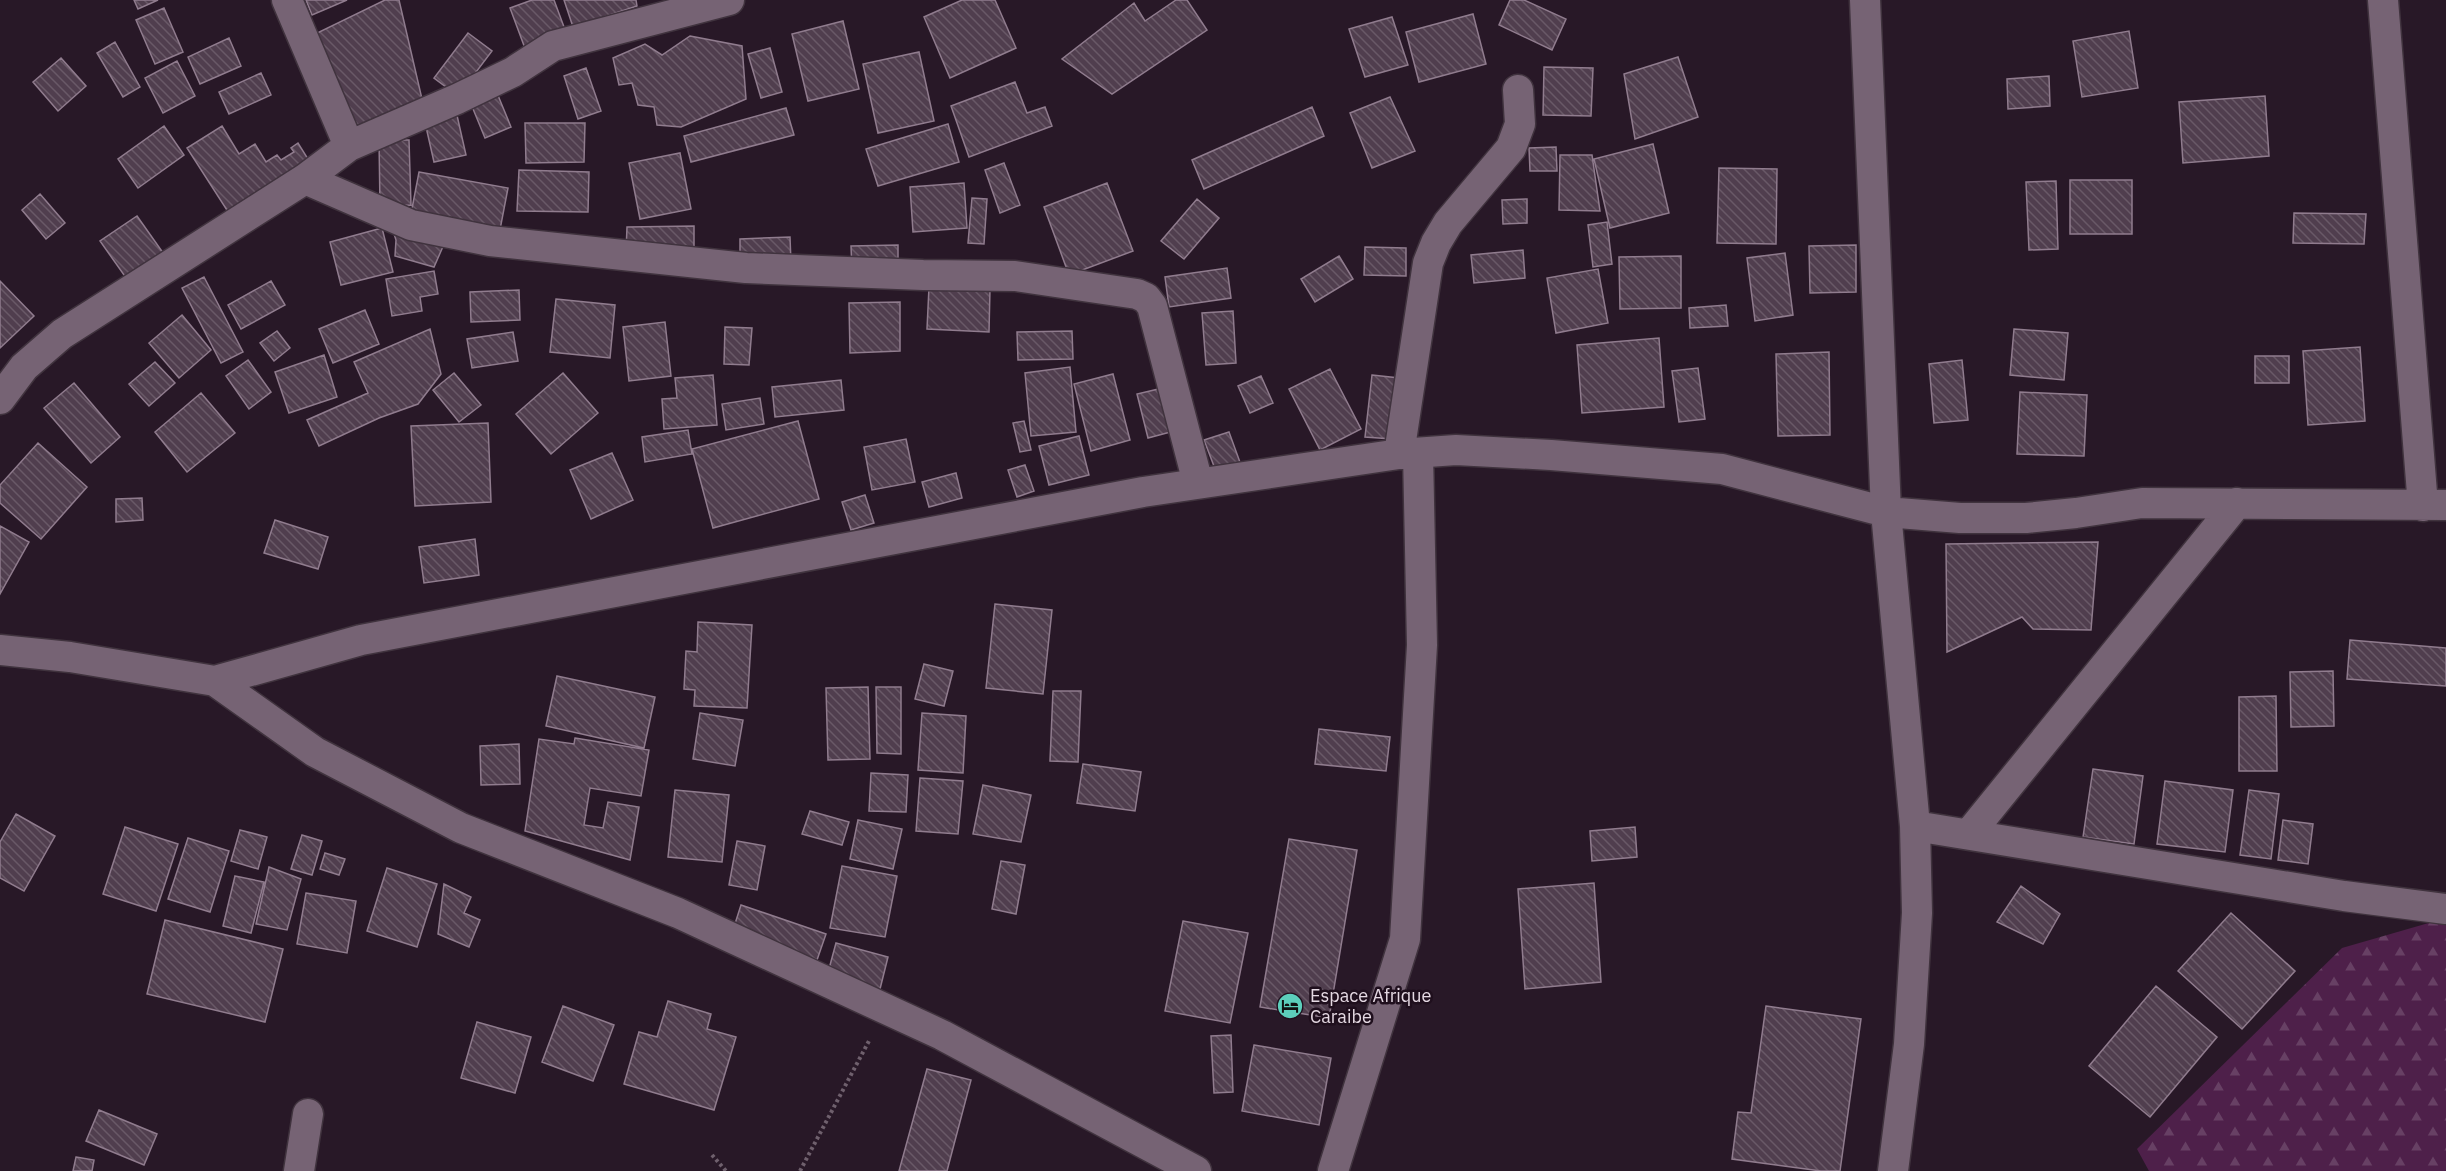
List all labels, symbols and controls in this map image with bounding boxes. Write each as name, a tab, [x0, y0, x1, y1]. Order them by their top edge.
place label: Espace Afrique Caraibe	[1310, 984, 1432, 1028]
hotel icon: Espace Afrique Caraibe	[1275, 991, 1305, 1021]

